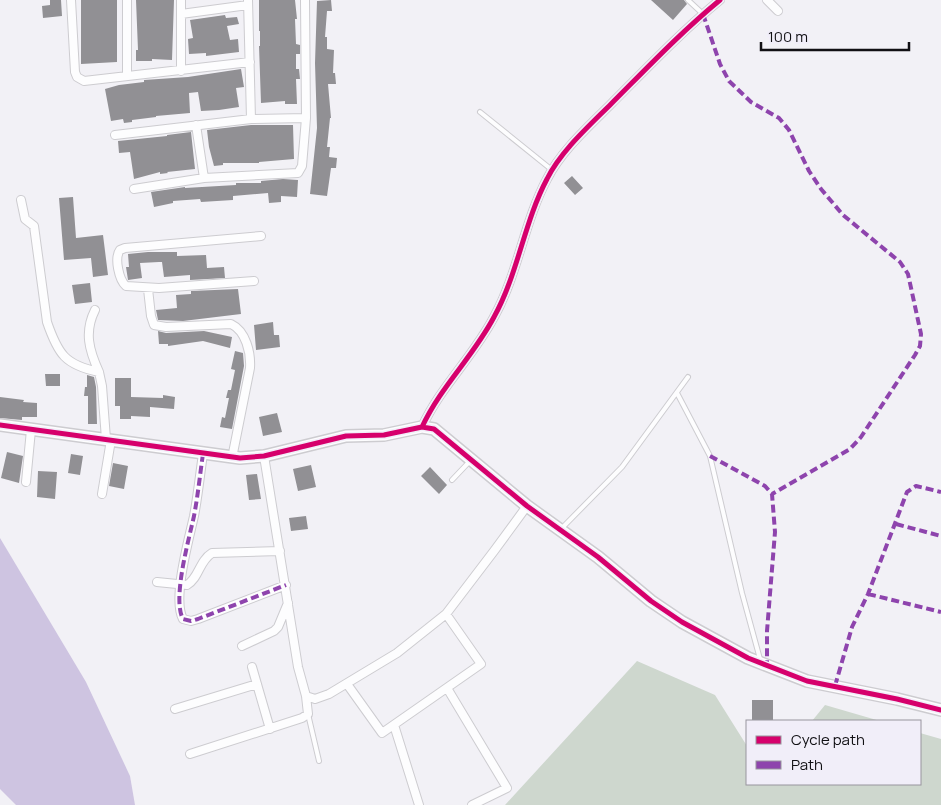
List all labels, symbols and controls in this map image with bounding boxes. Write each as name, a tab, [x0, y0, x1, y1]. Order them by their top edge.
scale bar	[761, 20, 908, 52]
text: 100 m	[768, 26, 808, 47]
legend	[746, 720, 921, 785]
text: Cycle path	[791, 729, 865, 750]
text: Path	[791, 754, 823, 775]

